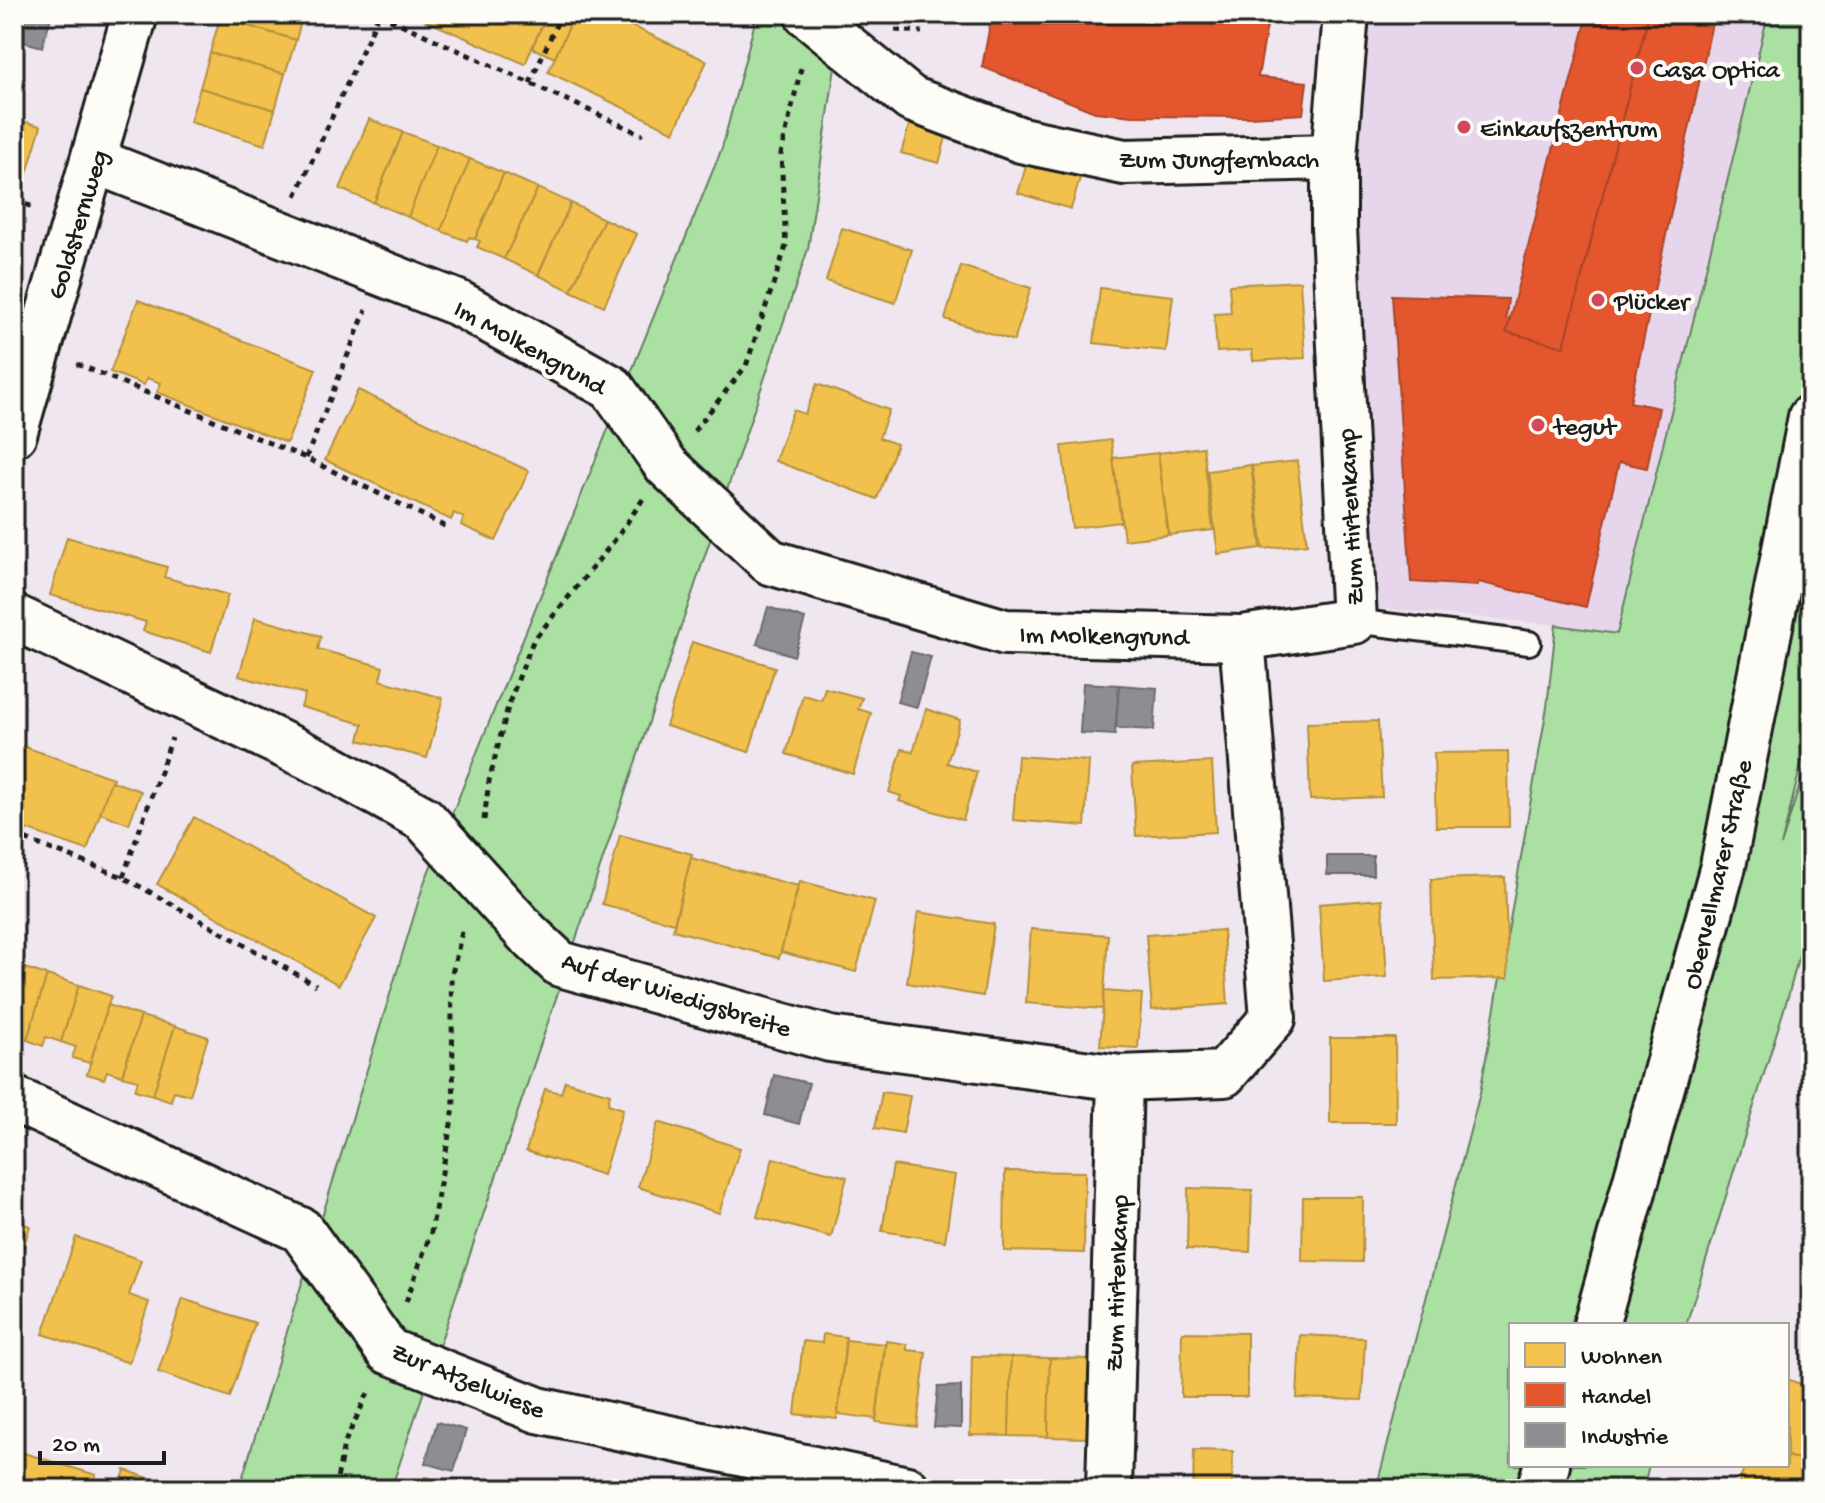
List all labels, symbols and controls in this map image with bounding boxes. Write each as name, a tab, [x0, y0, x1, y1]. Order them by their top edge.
place label: Casa Optica	[1653, 57, 1781, 88]
marker: Casa Optica	[1628, 59, 1646, 77]
place label: Einkaufszentrum	[1480, 116, 1658, 147]
marker: Einkaufszentrum	[1455, 118, 1473, 136]
street label: Goldsternweg	[43, 147, 118, 304]
street label: Zum Jungfernbach	[1119, 147, 1319, 178]
place label: Plücker	[1613, 289, 1692, 320]
marker: Plücker	[1589, 291, 1607, 309]
street label: Im Molkengrund	[447, 295, 612, 405]
place label: tegut	[1552, 414, 1618, 445]
marker: tegut	[1529, 416, 1547, 434]
street label: Zum Hirtenkamp	[1333, 427, 1374, 606]
street label: Im Molkengrund	[1019, 622, 1191, 656]
street label: Obervellmarer Straße	[1679, 757, 1762, 993]
street label: Auf der Wiedigsbreite	[557, 948, 795, 1047]
street label: Zum Hirtenkamp	[1101, 1194, 1138, 1372]
legend	[1509, 1323, 1789, 1467]
street label: Zur Atzelwiese	[386, 1338, 549, 1428]
text: Wohnen	[1581, 1344, 1663, 1373]
text: Handel	[1581, 1384, 1651, 1413]
scale bar	[40, 1415, 164, 1465]
text: Industrie	[1581, 1424, 1669, 1453]
text: 20 m	[52, 1432, 100, 1461]

